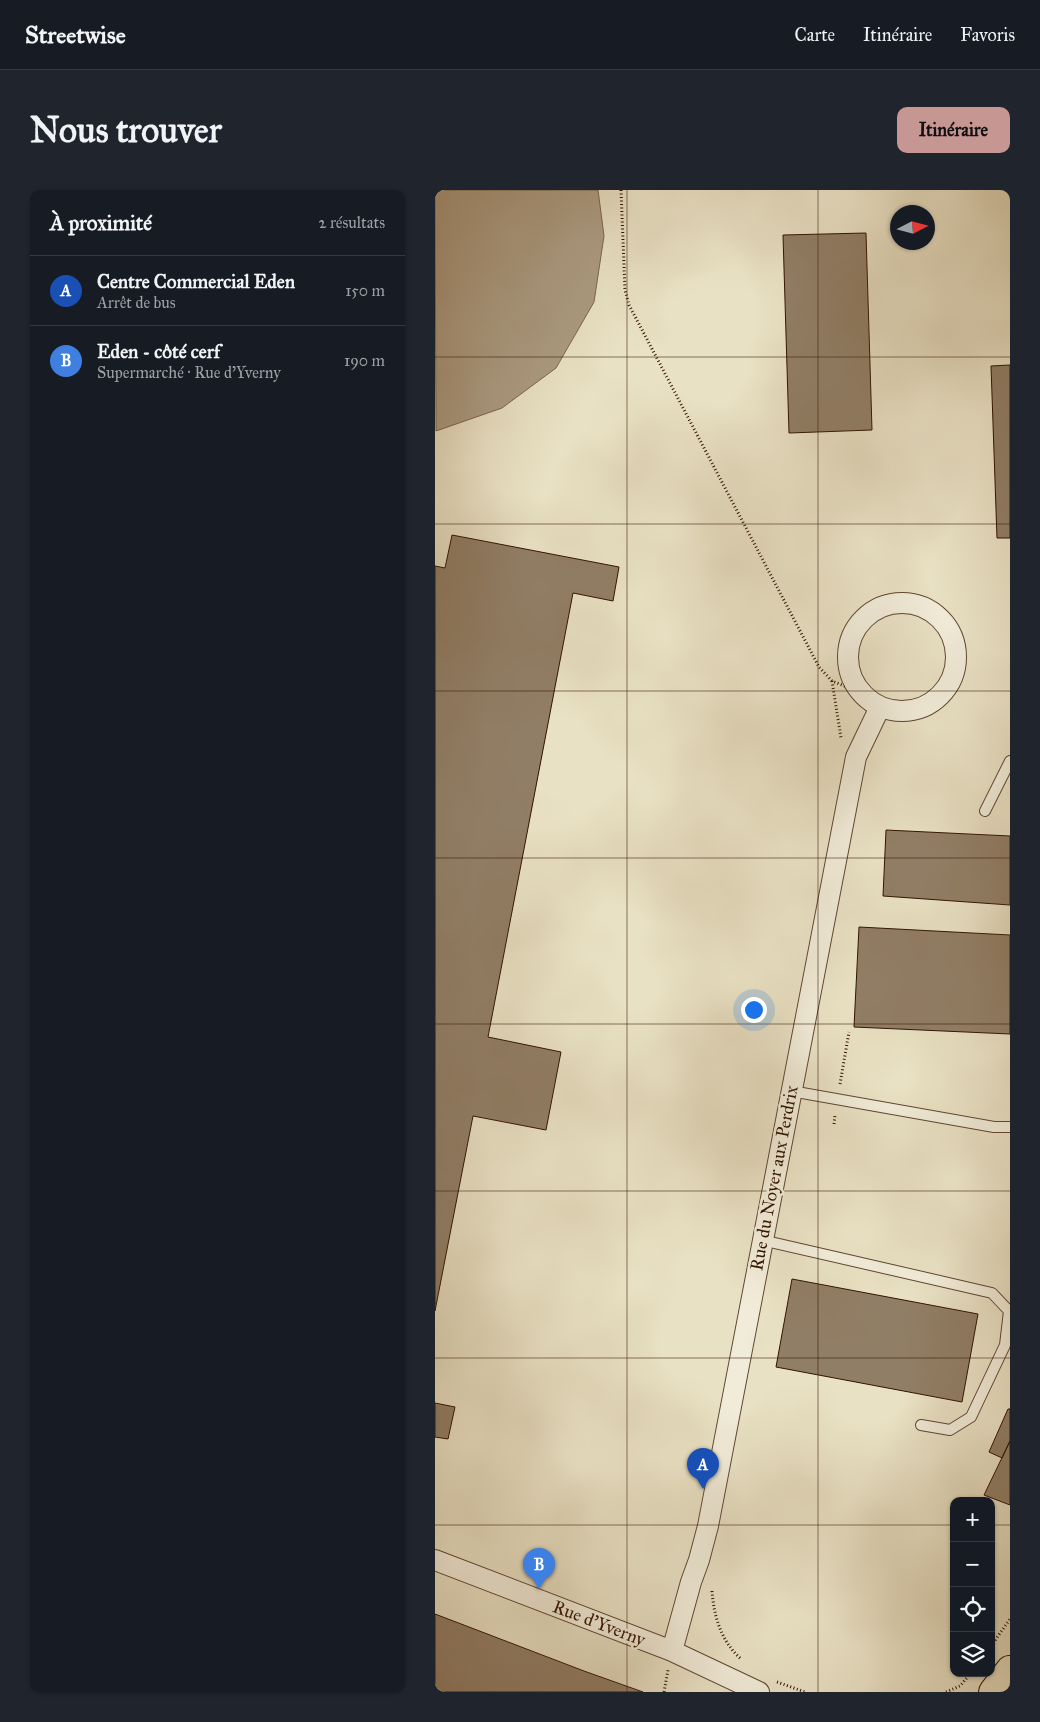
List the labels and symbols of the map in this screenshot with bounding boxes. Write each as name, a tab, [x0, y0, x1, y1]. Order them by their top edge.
north arrow	[890, 205, 935, 250]
your location	[741, 997, 767, 1023]
street label: Rue du Noyer aux Perdrix	[745, 1084, 803, 1272]
pin: A	[687, 1448, 719, 1489]
pin: B	[523, 1548, 555, 1589]
street label: Rue d'Yverny	[550, 1595, 649, 1651]

